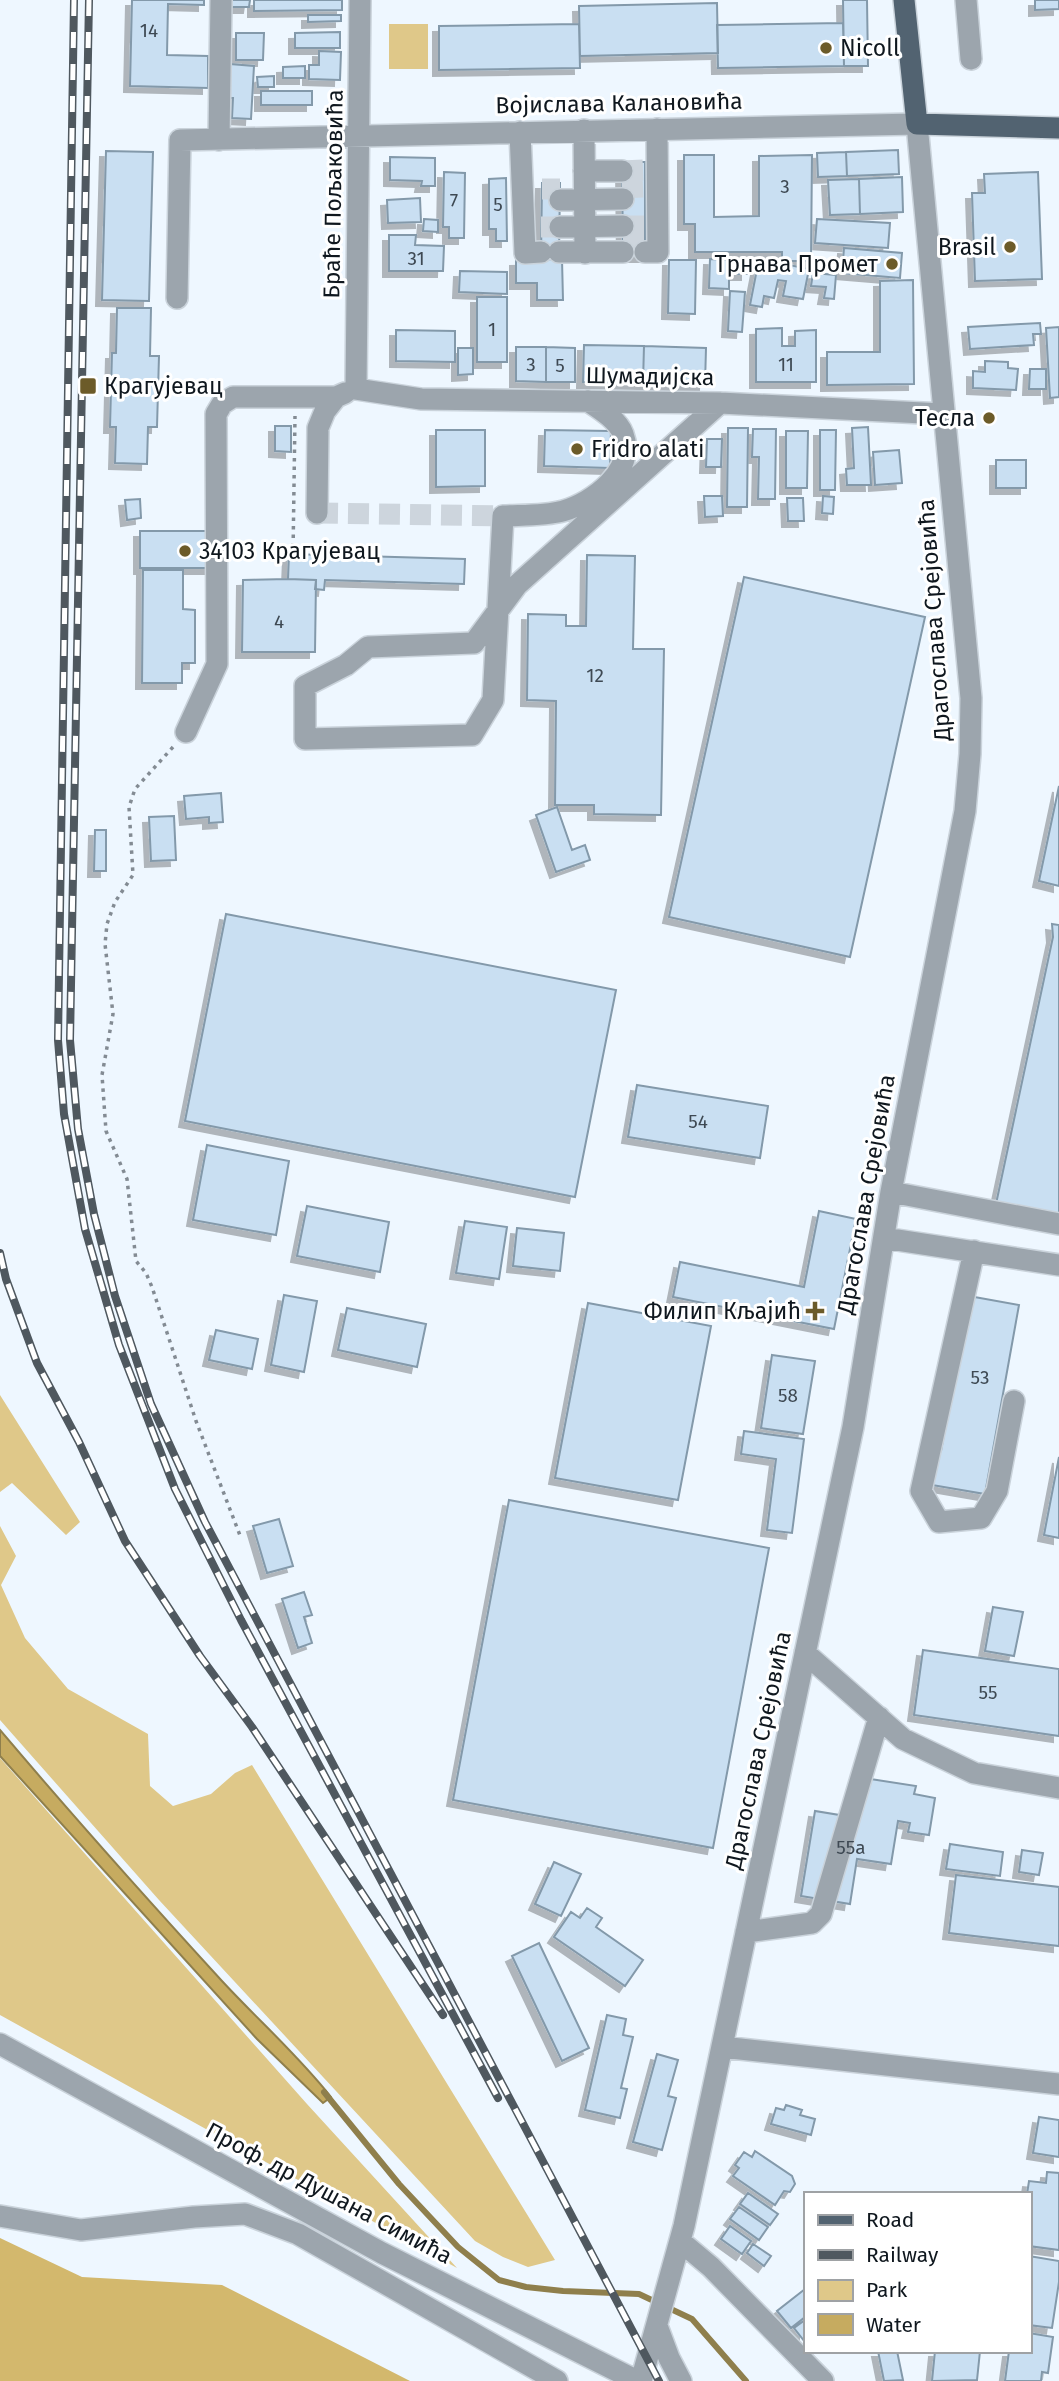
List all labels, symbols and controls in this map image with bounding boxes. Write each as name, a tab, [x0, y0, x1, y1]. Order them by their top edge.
house number: 14	[140, 19, 158, 42]
place label: Nicoll	[840, 34, 900, 62]
marker: Nicoll	[818, 40, 834, 56]
street label: Војислава Калановића	[495, 87, 743, 119]
street label: Браће Пољаковића	[317, 89, 349, 299]
house number: 3	[780, 175, 790, 198]
house number: 7	[450, 189, 458, 212]
house number: 5	[493, 193, 503, 216]
place label: Brasil	[938, 233, 996, 261]
marker: Brasil	[1002, 239, 1018, 255]
house number: 31	[407, 247, 425, 270]
place label: Трнава Промет	[715, 250, 879, 278]
marker: Трнава Промет	[884, 256, 900, 272]
house number: 1	[488, 318, 496, 341]
house number: 3	[526, 353, 536, 376]
house number: 11	[778, 353, 794, 376]
house number: 5	[555, 354, 565, 377]
street label: Шумадијска	[585, 361, 715, 391]
place label: Крагујевац	[104, 372, 223, 400]
marker: Крагујевац	[78, 376, 98, 396]
place label: Тесла	[915, 404, 975, 432]
marker: Тесла	[981, 410, 997, 426]
place label: Fridro alati	[591, 435, 705, 463]
marker: Fridro alati	[569, 441, 585, 457]
street label: Драгослава Срејовића	[912, 498, 957, 743]
place label: 34103 Крагујевац	[199, 537, 380, 565]
marker: 34103 Крагујевац	[177, 543, 193, 559]
house number: 4	[274, 610, 284, 633]
house number: 12	[586, 664, 604, 687]
street label: Драгослава Срејовића	[831, 1072, 901, 1317]
house number: 54	[688, 1110, 708, 1133]
place label: Филип Кљајић	[644, 1297, 801, 1325]
marker: Филип Кљајић	[807, 1303, 823, 1319]
house number: 53	[971, 1366, 989, 1389]
house number: 58	[778, 1384, 798, 1407]
street label: Драгослава Срејовића	[719, 1628, 797, 1873]
house number: 55	[979, 1681, 997, 1704]
house number: 55a	[836, 1836, 866, 1859]
street label: Проф. др Душана Симића	[201, 2116, 457, 2270]
legend	[804, 2192, 1031, 2353]
text: Road	[866, 2207, 914, 2233]
text: Railway	[866, 2242, 939, 2268]
text: Park	[866, 2277, 908, 2303]
text: Water	[866, 2312, 921, 2338]

